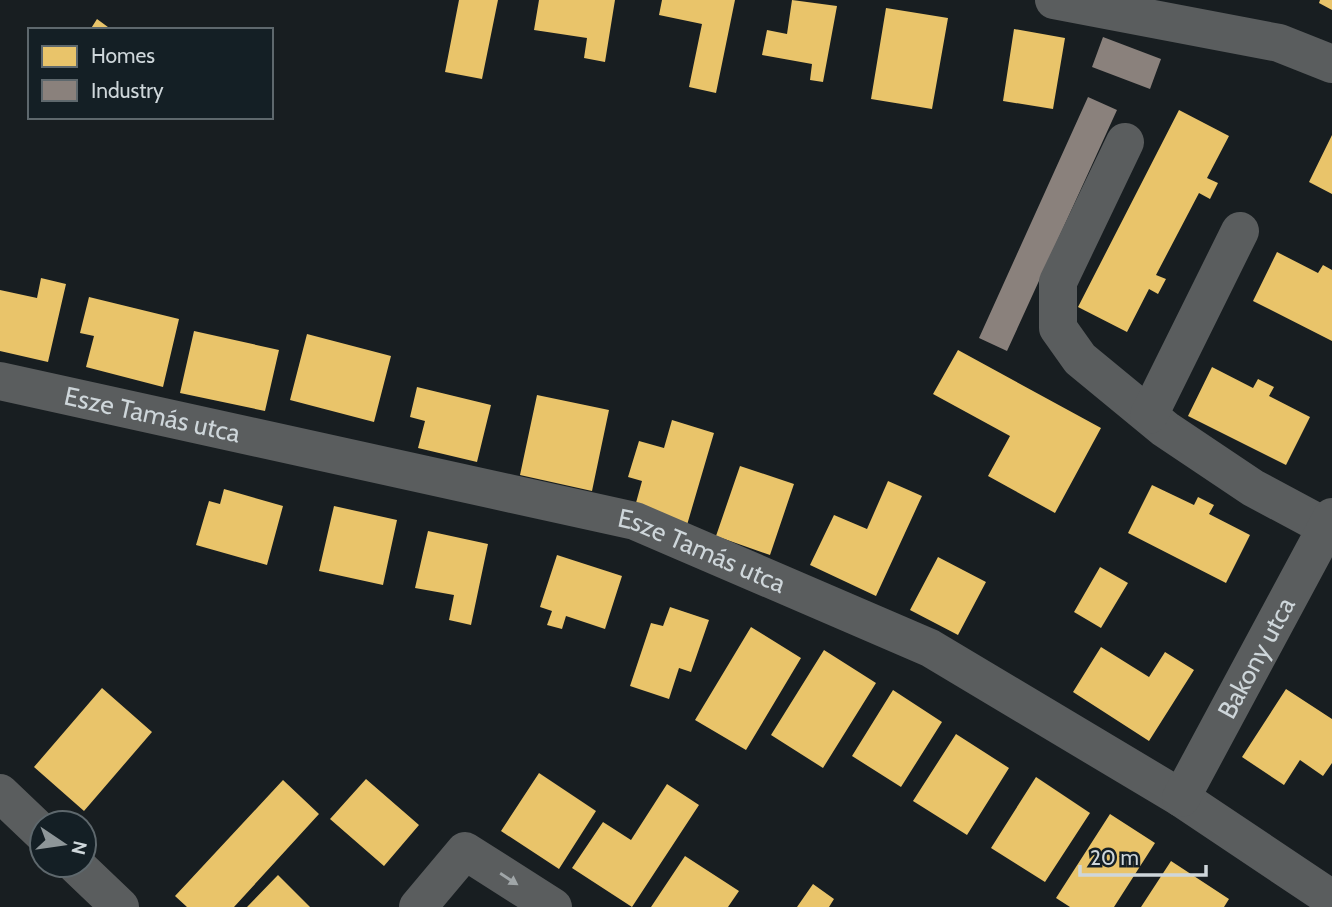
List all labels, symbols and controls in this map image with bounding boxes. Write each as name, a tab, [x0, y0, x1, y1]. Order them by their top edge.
legend	[28, 28, 273, 119]
text: Homes	[91, 43, 155, 68]
text: Industry	[91, 78, 164, 103]
street label: Esze Tamás utca	[61, 380, 244, 450]
street label: Esze Tamás utca	[615, 502, 791, 600]
street label: Bakony utca	[1211, 591, 1302, 724]
north arrow	[28, 809, 98, 879]
scale bar	[1080, 834, 1206, 878]
text: N	[66, 839, 92, 857]
text: 20 m	[1090, 845, 1139, 870]
one-way arrow	[499, 872, 518, 885]

